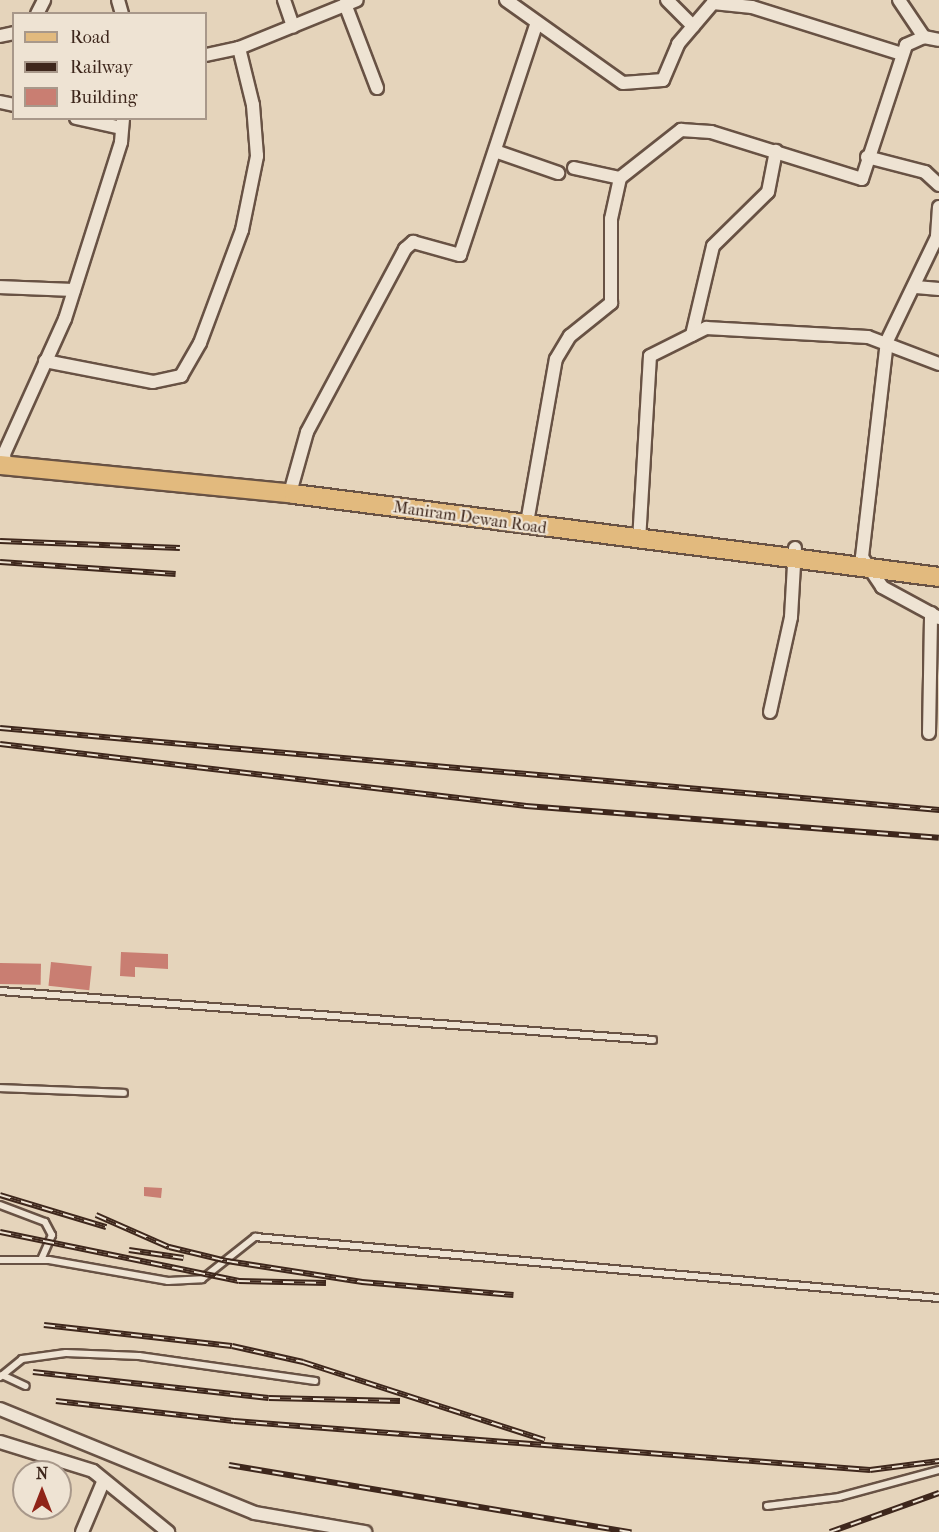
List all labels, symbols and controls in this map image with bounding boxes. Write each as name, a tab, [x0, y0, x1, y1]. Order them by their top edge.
legend	[12, 12, 207, 120]
text: Road	[70, 27, 110, 48]
text: Railway	[70, 57, 133, 78]
text: Building	[70, 87, 137, 108]
street label: Maniram Dewan Road	[392, 498, 548, 538]
north arrow	[12, 1460, 72, 1520]
text: N	[36, 1464, 48, 1483]

